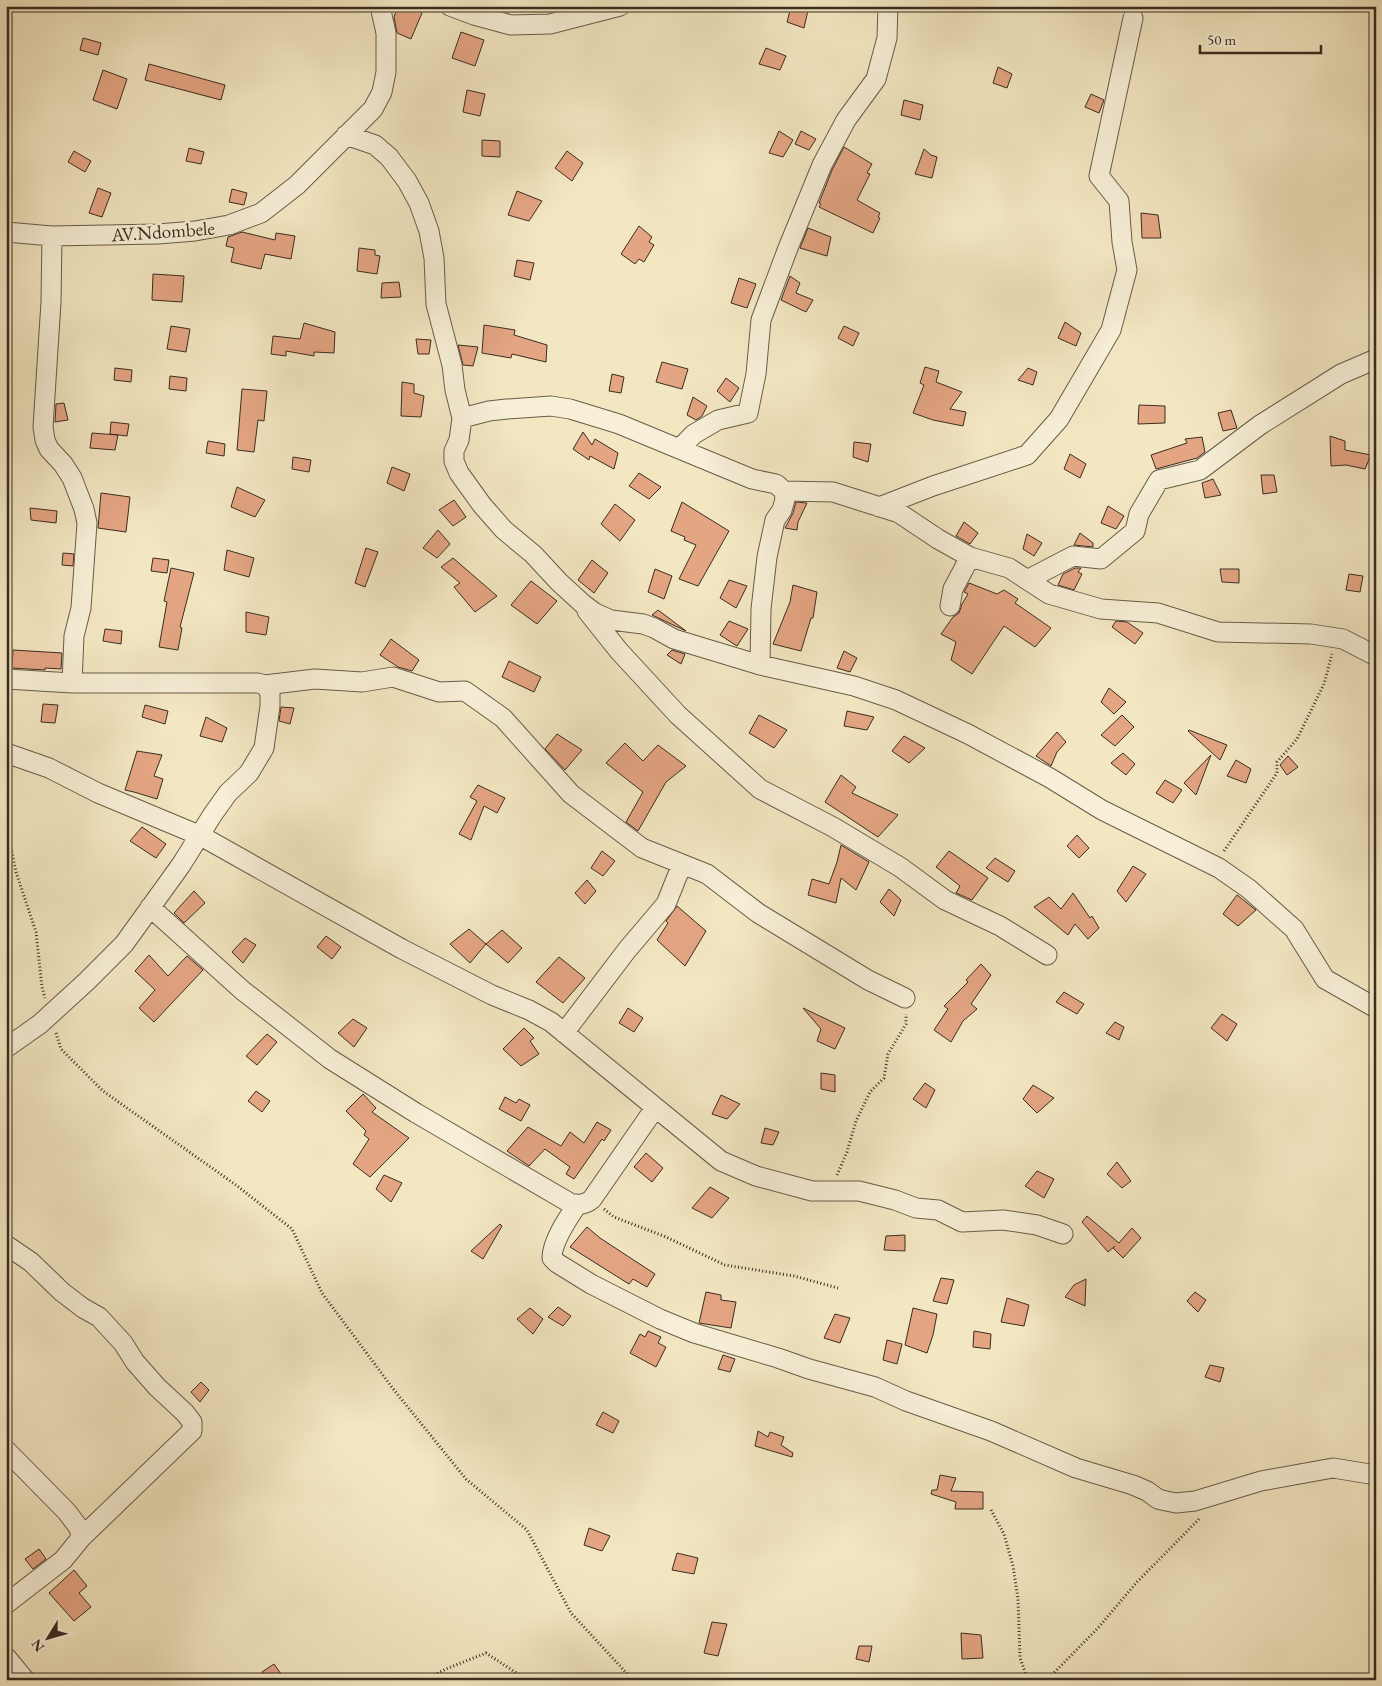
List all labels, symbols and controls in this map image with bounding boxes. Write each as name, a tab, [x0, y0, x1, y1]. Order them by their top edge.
scale bar	[1200, 22, 1321, 54]
text: 50 m	[1207, 30, 1236, 49]
street label: AV.Ndombele	[109, 215, 216, 248]
north arrow	[22, 1614, 72, 1664]
text: N	[27, 1635, 48, 1656]

